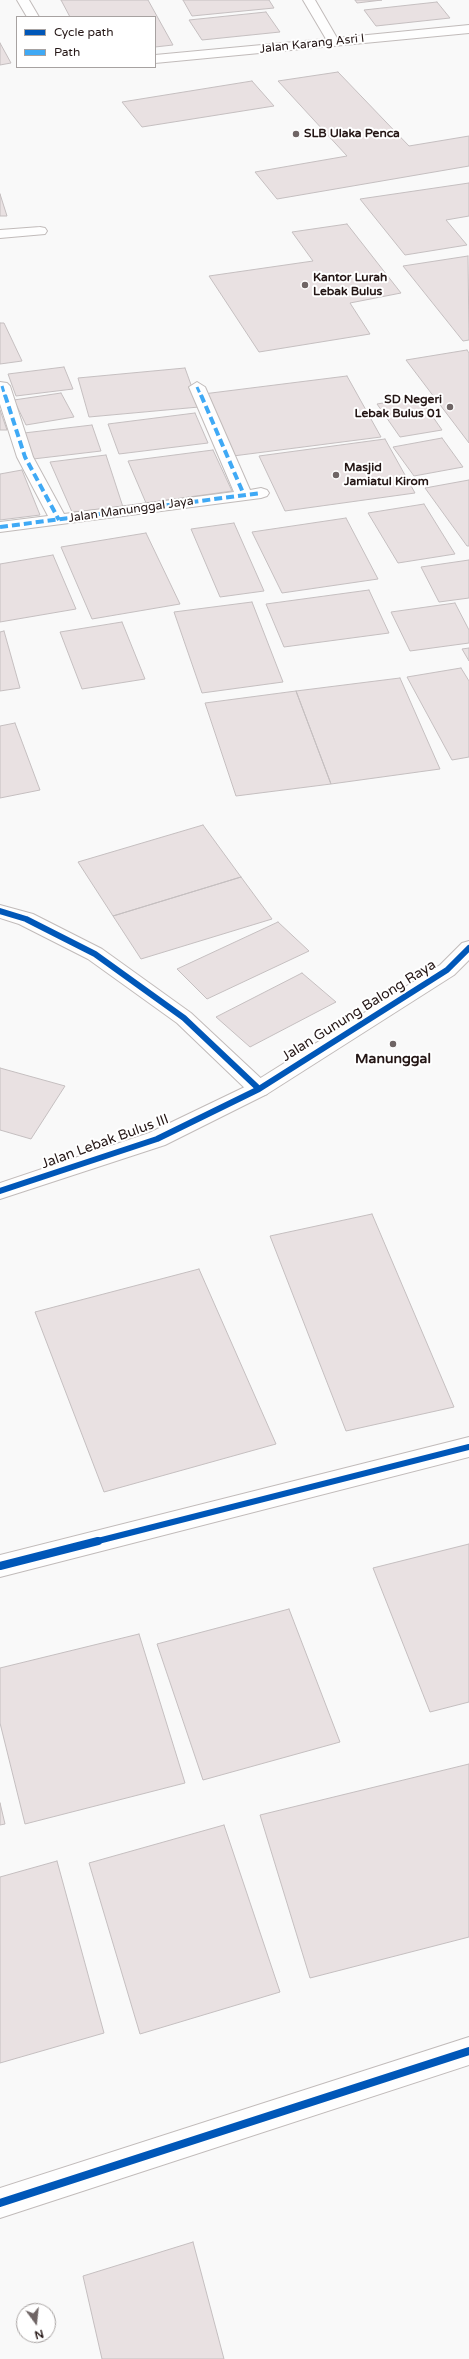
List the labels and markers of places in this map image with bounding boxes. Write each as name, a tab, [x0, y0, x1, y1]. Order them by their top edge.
place label: SLB Ulaka Penca	[304, 127, 400, 141]
marker: SLB Ulaka Penca	[291, 129, 301, 139]
place label: Kantor Lurah Lebak Bulus	[313, 271, 387, 299]
marker: Kantor Lurah Lebak Bulus	[300, 280, 310, 290]
place label: SD Negeri Lebak Bulus 01	[355, 393, 442, 421]
marker: SD Negeri Lebak Bulus 01	[445, 402, 455, 412]
place label: Masjid Jamiatul Kirom	[344, 461, 429, 489]
marker: Masjid Jamiatul Kirom	[331, 470, 341, 480]
marker: Manunggal	[388, 1039, 398, 1049]
place label: Manunggal	[355, 1051, 431, 1067]

